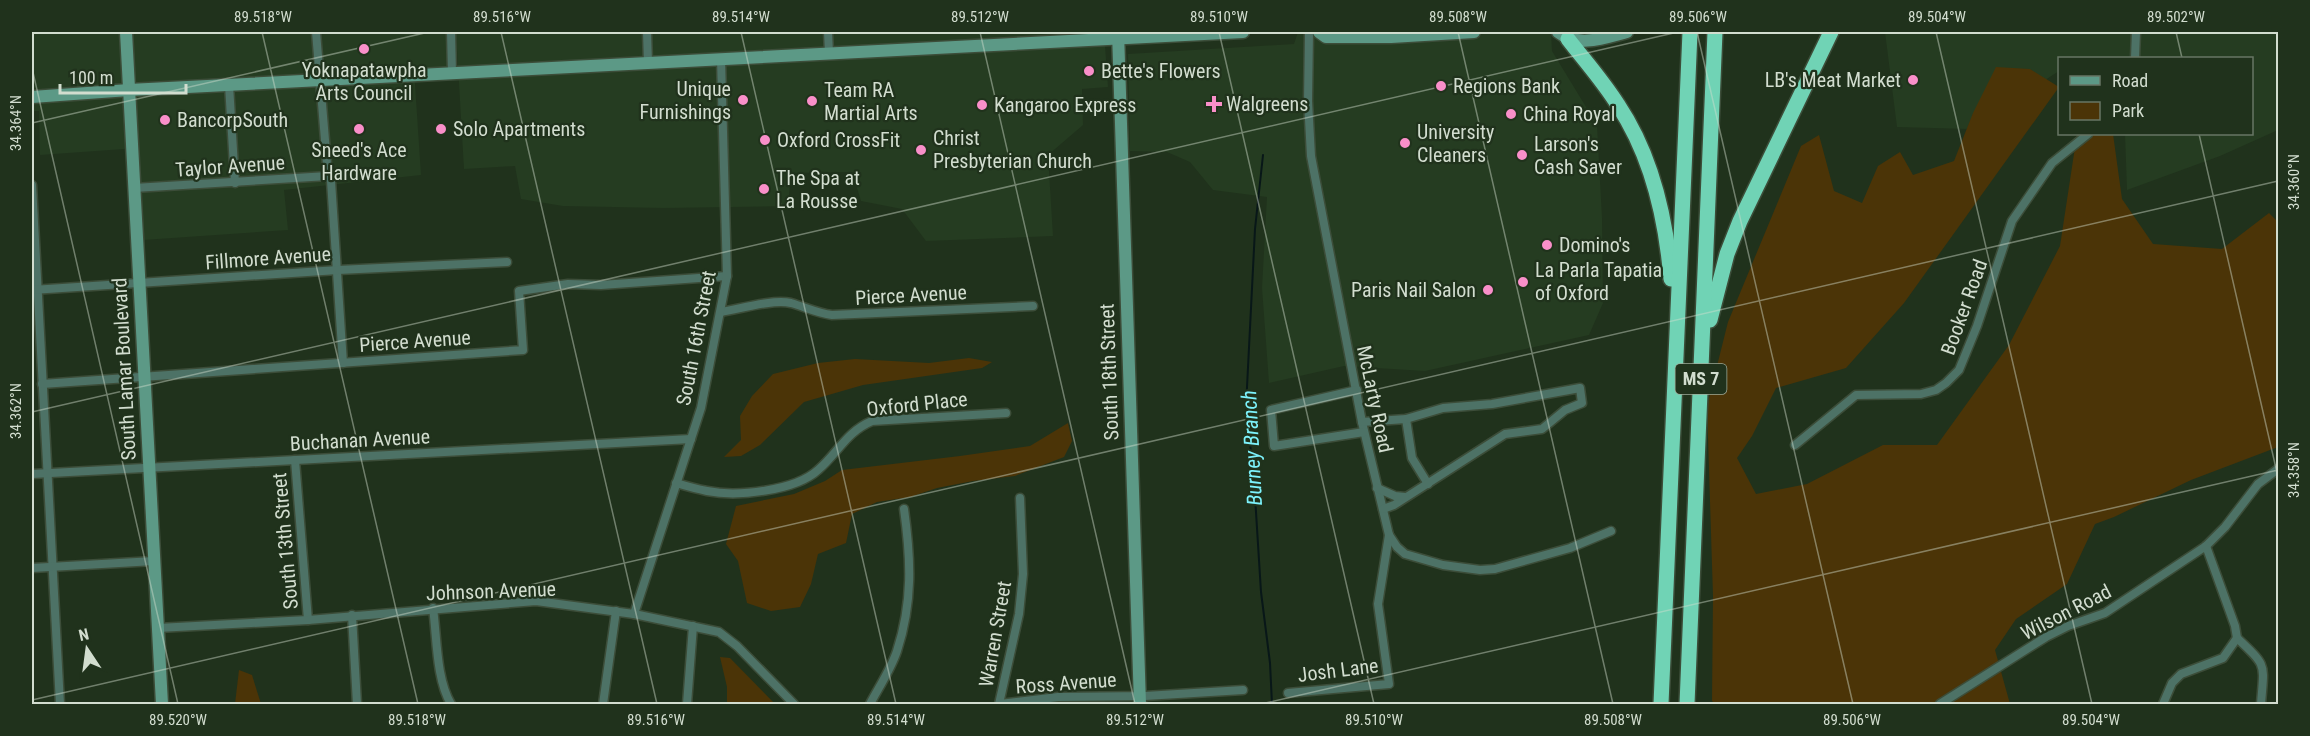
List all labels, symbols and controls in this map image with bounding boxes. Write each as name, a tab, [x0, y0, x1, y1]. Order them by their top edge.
text: 89.518°W	[234, 8, 293, 26]
text: 89.516°W	[473, 8, 532, 26]
text: 89.514°W	[712, 8, 771, 26]
text: 89.512°W	[951, 8, 1010, 26]
text: 89.510°W	[1190, 8, 1249, 26]
text: 89.508°W	[1429, 8, 1488, 26]
text: 89.506°W	[1669, 8, 1728, 26]
text: 89.504°W	[1908, 8, 1967, 26]
text: 89.502°W	[2147, 8, 2206, 26]
marker: Yoknapatawpha Arts Council	[357, 42, 371, 56]
scale bar	[60, 57, 186, 95]
legend	[2058, 57, 2253, 135]
place label: Yoknapatawpha Arts Council	[301, 58, 427, 105]
place label: Bette's Flowers	[1101, 59, 1221, 83]
marker: Bette's Flowers	[1082, 64, 1096, 78]
text: 100 m	[69, 67, 113, 88]
place label: LB's Meat Market	[1765, 68, 1901, 92]
text: Road	[2112, 70, 2148, 91]
marker: LB's Meat Market	[1906, 73, 1920, 87]
place label: Regions Bank	[1453, 74, 1560, 98]
place label: Unique Furnishings	[640, 77, 731, 124]
place label: Team RA Martial Arts	[824, 78, 918, 125]
marker: Regions Bank	[1434, 79, 1448, 93]
place label: Walgreens	[1226, 92, 1308, 116]
marker: Unique Furnishings	[736, 93, 750, 107]
place label: Kangaroo Express	[994, 93, 1136, 117]
marker: Team RA Martial Arts	[805, 94, 819, 108]
text: 34.364°N	[7, 95, 25, 151]
marker: Walgreens	[1207, 97, 1221, 111]
marker: Kangaroo Express	[975, 98, 989, 112]
text: Park	[2112, 100, 2144, 121]
place label: China Royal	[1523, 102, 1615, 126]
marker: China Royal	[1504, 107, 1518, 121]
place label: BancorpSouth	[177, 108, 288, 132]
marker: BancorpSouth	[158, 113, 172, 127]
place label: Solo Apartments	[453, 117, 585, 141]
place label: University Cleaners	[1417, 120, 1494, 167]
marker: Sneed's Ace Hardware	[352, 122, 366, 136]
marker: Solo Apartments	[434, 122, 448, 136]
place label: Christ Presbyterian Church	[933, 126, 1092, 173]
place label: Oxford CrossFit	[777, 128, 900, 152]
place label: Larson's Cash Saver	[1534, 132, 1622, 179]
marker: Oxford CrossFit	[758, 133, 772, 147]
marker: University Cleaners	[1398, 136, 1412, 150]
place label: Sneed's Ace Hardware	[311, 138, 407, 185]
marker: Christ Presbyterian Church	[914, 143, 928, 157]
marker: Larson's Cash Saver	[1515, 148, 1529, 162]
street label: Taylor Avenue	[174, 150, 286, 182]
text: 34.360°N	[2285, 154, 2303, 210]
place label: The Spa at La Rousse	[776, 166, 860, 213]
marker: The Spa at La Rousse	[757, 182, 771, 196]
place label: Domino's	[1559, 233, 1630, 257]
marker: Domino's	[1540, 238, 1554, 252]
street label: Fillmore Avenue	[204, 242, 332, 274]
street label: Booker Road	[1936, 256, 1992, 358]
place label: La Parla Tapatia of Oxford	[1535, 258, 1662, 305]
street label: South 16th Street	[671, 268, 721, 408]
marker: La Parla Tapatia of Oxford	[1516, 275, 1530, 289]
street label: South Lamar Boulevard	[107, 277, 141, 461]
place label: Paris Nail Salon	[1351, 278, 1476, 302]
street label: Pierce Avenue	[855, 280, 967, 310]
marker: Paris Nail Salon	[1481, 283, 1495, 297]
street label: South 18th Street	[1095, 303, 1123, 441]
street label: Pierce Avenue	[358, 325, 472, 357]
street label: McLarty Road	[1352, 343, 1398, 455]
road number: MS 7	[1676, 364, 1726, 394]
text: 34.362°N	[7, 383, 25, 439]
street label: Oxford Place	[865, 387, 969, 421]
water label: Burney Branch	[1237, 390, 1267, 506]
street label: Buchanan Avenue	[289, 424, 431, 456]
text: 34.358°N	[2285, 442, 2303, 498]
street label: South 13th Street	[267, 472, 303, 610]
street label: Johnson Avenue	[426, 577, 556, 605]
street label: Warren Street	[974, 579, 1016, 689]
street label: Wilson Road	[2017, 579, 2115, 645]
north arrow	[57, 619, 117, 679]
text: N	[77, 625, 91, 645]
street label: Josh Lane	[1296, 653, 1380, 687]
street label: Ross Avenue	[1015, 668, 1117, 698]
text: 89.520°W	[149, 711, 208, 729]
text: 89.518°W	[388, 711, 447, 729]
text: 89.516°W	[627, 711, 686, 729]
text: 89.514°W	[867, 711, 926, 729]
text: 89.512°W	[1106, 711, 1165, 729]
text: 89.510°W	[1345, 711, 1404, 729]
text: 89.508°W	[1584, 711, 1643, 729]
text: 89.506°W	[1823, 711, 1882, 729]
text: 89.504°W	[2062, 711, 2121, 729]

